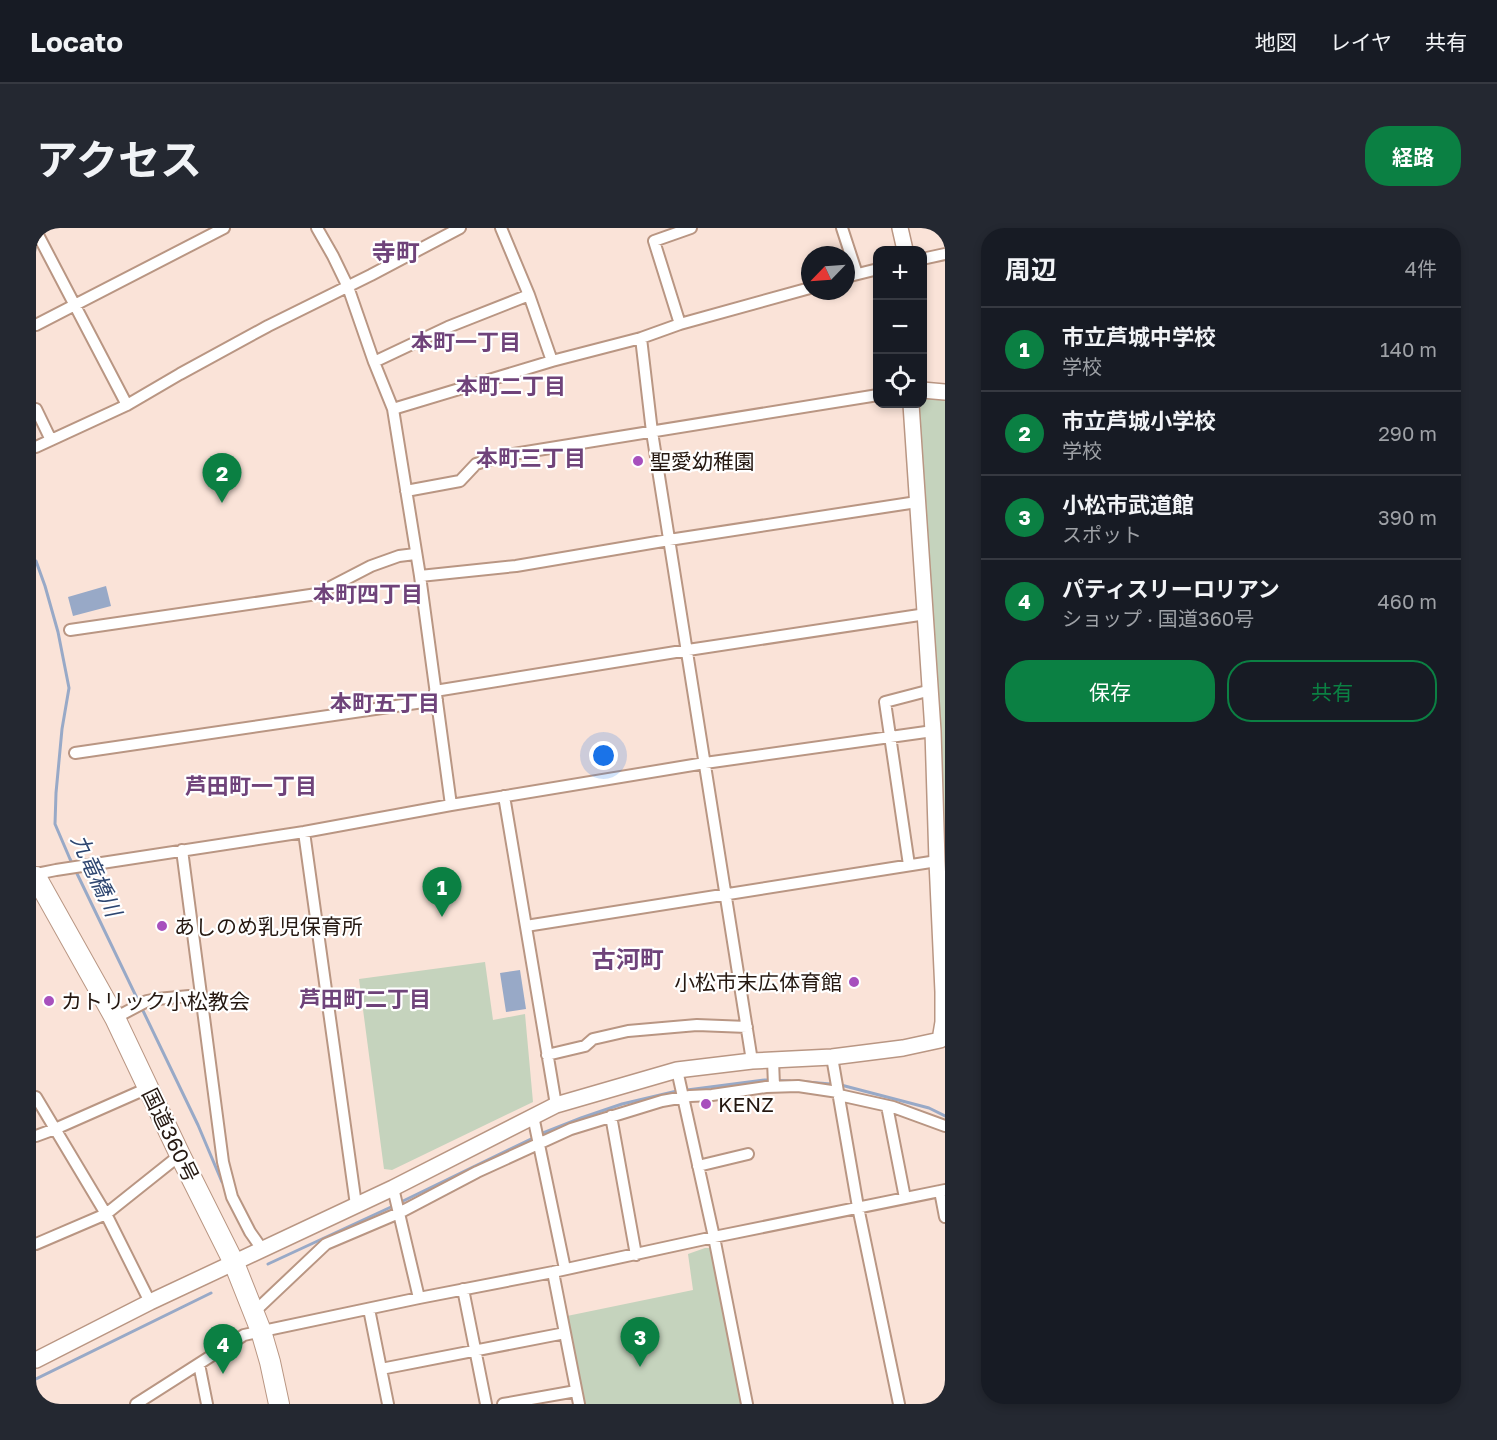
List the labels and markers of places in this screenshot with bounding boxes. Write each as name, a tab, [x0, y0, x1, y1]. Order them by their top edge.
place label: 聖愛幼稚園	[650, 448, 755, 474]
pin: 2	[202, 454, 242, 503]
marker: 聖愛幼稚園	[631, 454, 645, 468]
pin: 1	[422, 868, 462, 917]
place label: あしのめ乳児保育所	[174, 913, 363, 939]
marker: あしのめ乳児保育所	[155, 919, 169, 933]
place label: 小松市末広体育館	[674, 969, 842, 995]
marker: 小松市末広体育館	[847, 975, 861, 989]
place label: カトリック小松教会	[61, 988, 250, 1014]
marker: カトリック小松教会	[42, 994, 56, 1008]
place label: KENZ	[718, 1091, 774, 1117]
marker: KENZ	[699, 1097, 713, 1111]
pin: 3	[620, 1318, 660, 1367]
pin: 4	[204, 1324, 243, 1374]

